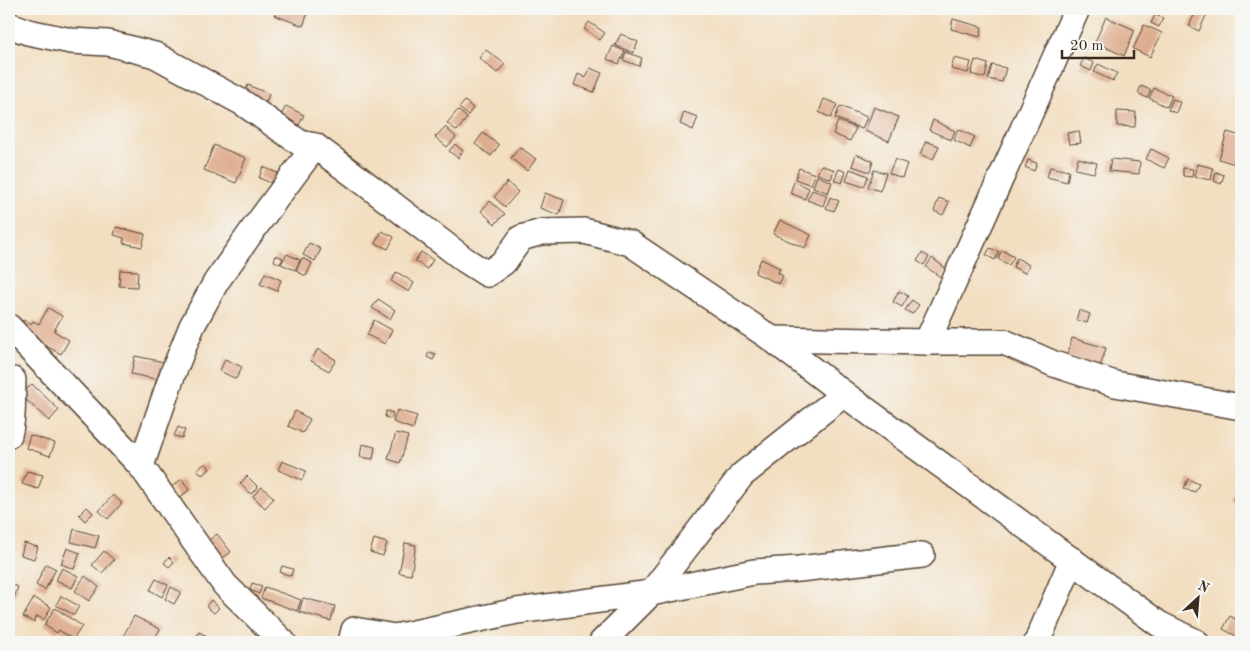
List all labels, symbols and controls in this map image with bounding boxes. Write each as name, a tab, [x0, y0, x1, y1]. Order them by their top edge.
scale bar	[1062, 28, 1135, 60]
text: 20 m	[1070, 39, 1104, 54]
north arrow	[1172, 574, 1222, 624]
text: N	[1195, 579, 1211, 596]

